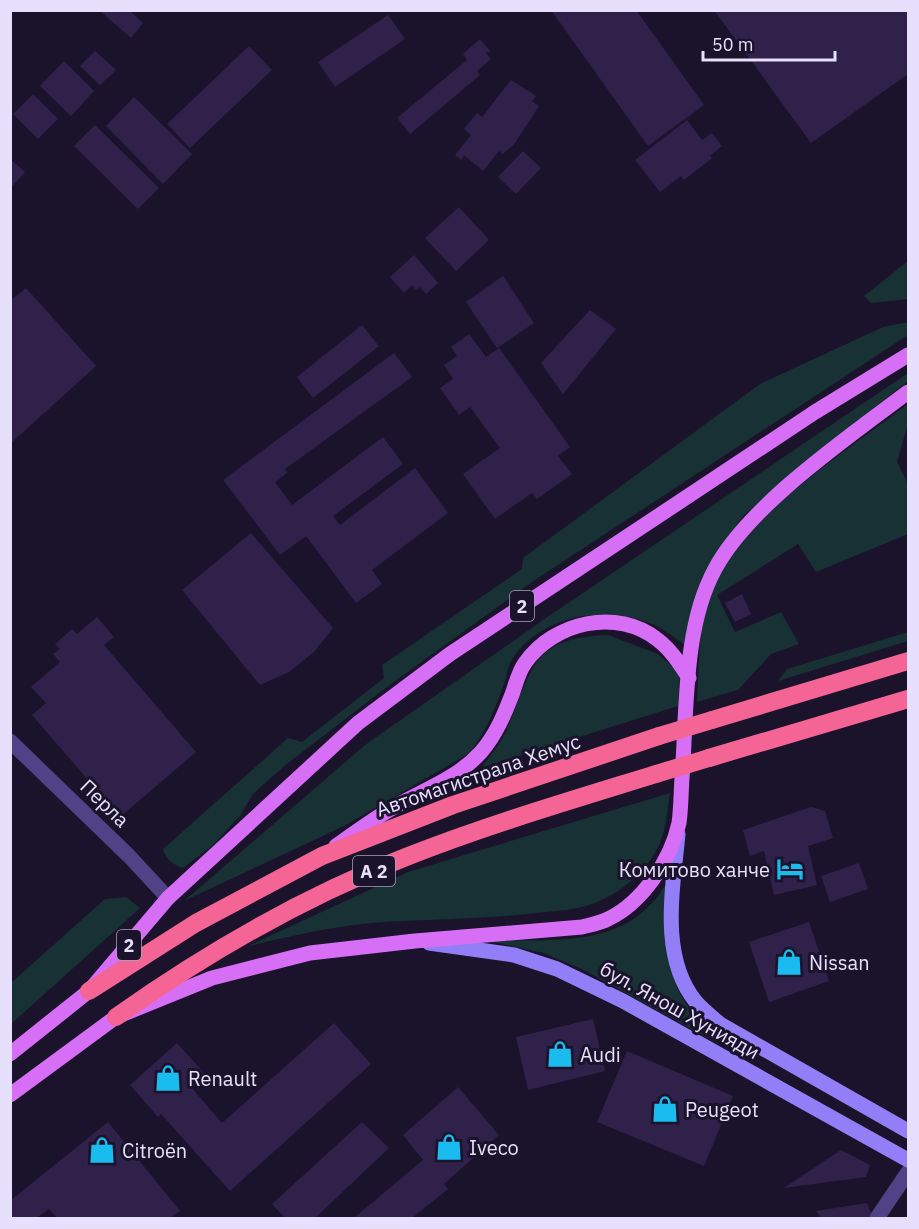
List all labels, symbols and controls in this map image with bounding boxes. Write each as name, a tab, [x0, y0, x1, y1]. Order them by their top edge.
scale bar	[703, 24, 835, 62]
text: 50 m	[712, 33, 754, 56]
road number: 2	[510, 591, 534, 621]
street label: Автомагистрала Хемус	[372, 727, 584, 823]
street label: Перла	[75, 773, 136, 833]
hotel icon: Комитово ханче	[775, 854, 805, 884]
road number: A 2	[353, 856, 395, 886]
place label: Комитово ханче	[619, 856, 770, 883]
road number: 2	[117, 930, 141, 960]
shop icon: Nissan	[774, 947, 804, 977]
place label: Nissan	[809, 949, 870, 976]
street label: бул. Янош Хунияди	[595, 955, 765, 1065]
shop icon: Audi	[545, 1039, 575, 1069]
place label: Audi	[580, 1041, 621, 1068]
shop icon: Renault	[153, 1063, 183, 1093]
place label: Renault	[188, 1065, 257, 1092]
shop icon: Peugeot	[650, 1094, 680, 1124]
place label: Peugeot	[685, 1096, 759, 1123]
shop icon: Iveco	[434, 1132, 464, 1162]
place label: Iveco	[469, 1134, 519, 1161]
shop icon: Citroën	[87, 1135, 117, 1165]
place label: Citroën	[122, 1137, 187, 1164]

